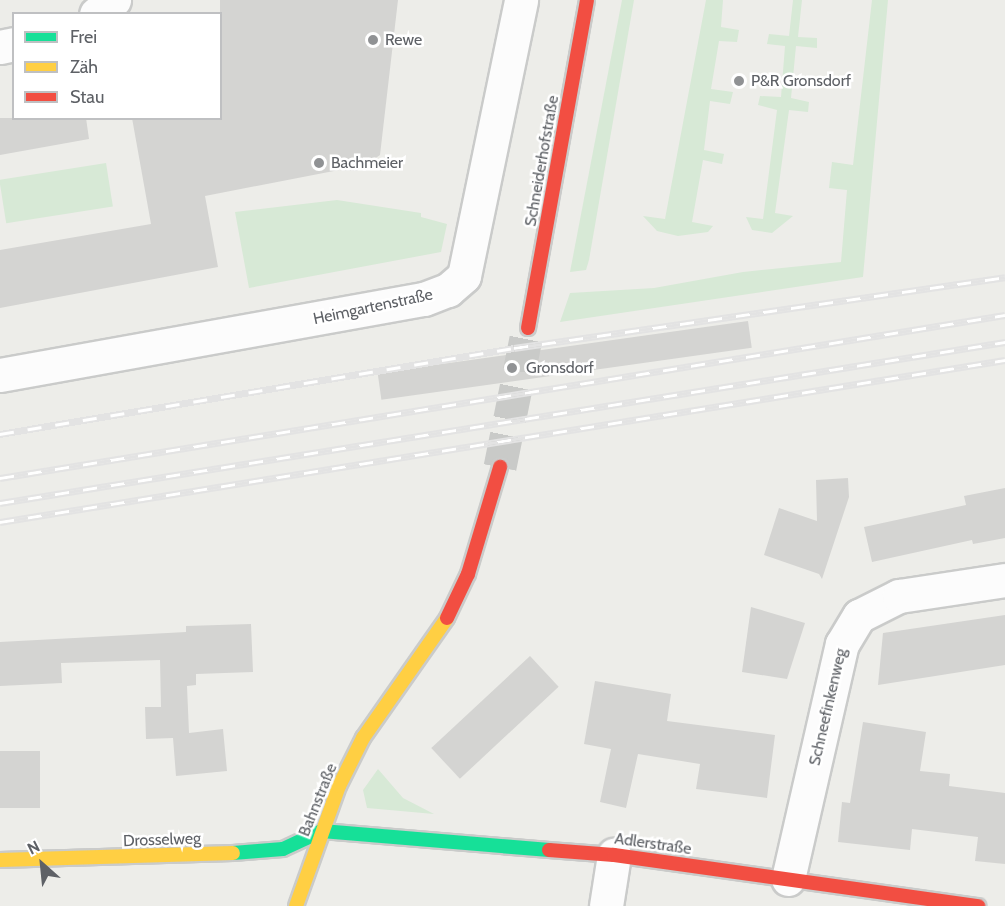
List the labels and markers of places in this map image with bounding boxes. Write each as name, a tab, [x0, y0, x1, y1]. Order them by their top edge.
place label: Rewe	[385, 30, 422, 50]
marker: Rewe	[366, 33, 380, 47]
place label: P&R Gronsdorf	[751, 71, 851, 91]
marker: P&R Gronsdorf	[732, 74, 746, 88]
place label: Bachmeier	[331, 153, 403, 173]
marker: Bachmeier	[312, 156, 326, 170]
place label: Gronsdorf	[526, 358, 594, 378]
marker: Gronsdorf	[503, 359, 521, 377]

